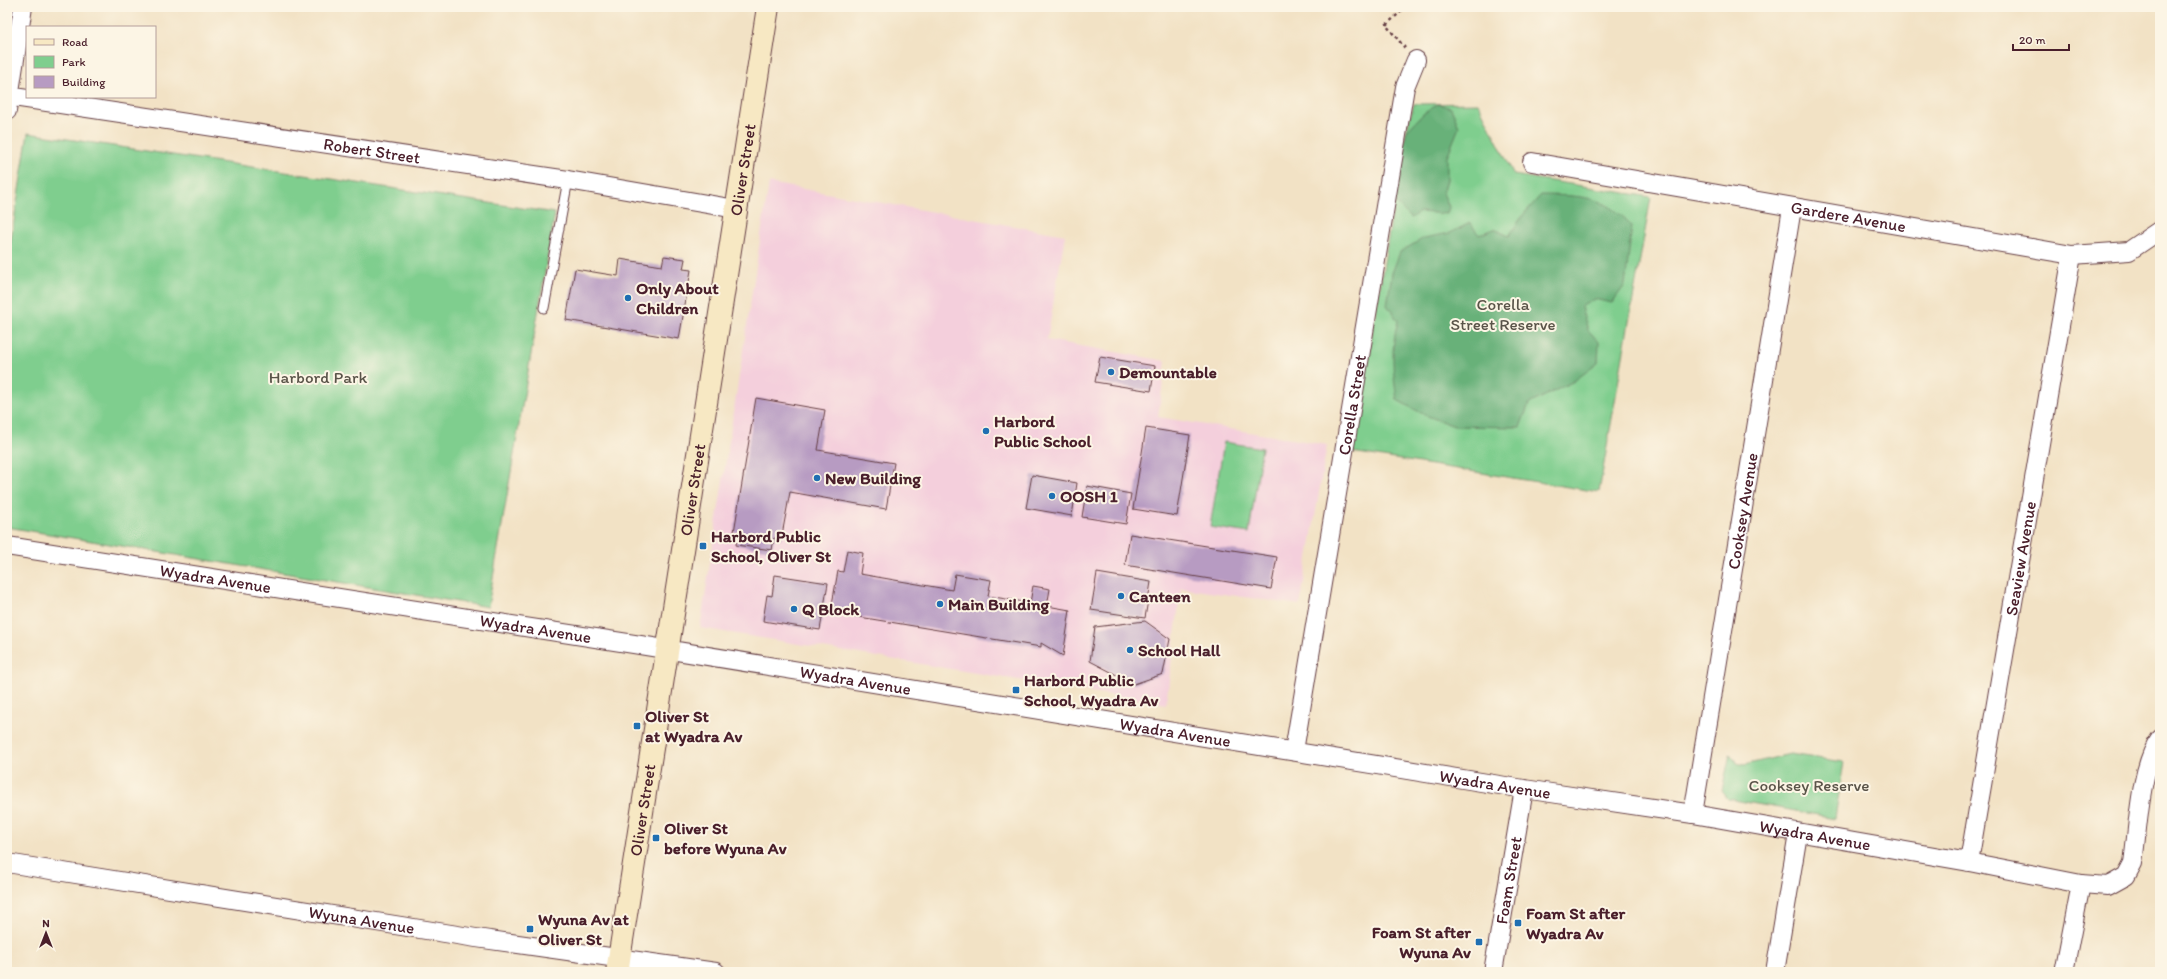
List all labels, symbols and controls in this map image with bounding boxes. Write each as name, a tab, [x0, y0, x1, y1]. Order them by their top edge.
legend	[26, 26, 156, 98]
scale bar	[2013, 26, 2069, 52]
text: 20 m	[2019, 33, 2046, 47]
text: Road	[62, 35, 88, 49]
text: Park	[62, 55, 86, 69]
text: Building	[62, 75, 106, 89]
street label: Oliver Street	[725, 122, 760, 217]
street label: Robert Street	[322, 134, 422, 168]
street label: Gardere Avenue	[1789, 197, 1907, 236]
place label: Only About Children	[636, 278, 719, 318]
marker: Only About Children	[623, 293, 633, 303]
park label: Corella Street Reserve	[1450, 294, 1556, 334]
street label: Corella Street	[1334, 353, 1370, 457]
place label: Demountable	[1119, 362, 1217, 382]
park label: Harbord Park	[269, 367, 367, 387]
marker: Demountable	[1106, 367, 1116, 377]
place label: Harbord Public School	[994, 411, 1091, 451]
marker: Harbord Public School	[981, 426, 991, 436]
street label: Oliver Street	[675, 442, 710, 537]
street label: Cooksey Avenue	[1723, 451, 1762, 571]
place label: New Building	[825, 468, 921, 489]
marker: New Building	[812, 473, 822, 483]
place label: OOSH 1	[1060, 486, 1118, 506]
marker: OOSH 1	[1047, 491, 1057, 501]
street label: Seaview Avenue	[2001, 500, 2040, 617]
place label: Harbord Public School, Oliver St	[711, 526, 832, 566]
marker: Harbord Public School, Oliver St	[698, 541, 708, 551]
street label: Wyadra Avenue	[158, 560, 273, 597]
place label: Canteen	[1129, 586, 1191, 606]
marker: Canteen	[1116, 591, 1126, 601]
place label: Main Building	[948, 594, 1050, 615]
place label: Q Block	[802, 599, 859, 619]
marker: Main Building	[935, 599, 945, 609]
marker: Q Block	[789, 604, 799, 614]
street label: Wyadra Avenue	[478, 610, 593, 647]
place label: School Hall	[1138, 640, 1221, 660]
marker: School Hall	[1125, 645, 1135, 655]
street label: Wyadra Avenue	[798, 661, 913, 699]
place label: Harbord Public School, Wyadra Av	[1024, 670, 1159, 711]
marker: Harbord Public School, Wyadra Av	[1011, 685, 1021, 695]
place label: Oliver St at Wyadra Av	[645, 706, 742, 747]
street label: Wyadra Avenue	[1118, 713, 1232, 751]
marker: Oliver St at Wyadra Av	[632, 721, 642, 731]
street label: Oliver Street	[625, 762, 659, 858]
street label: Wyadra Avenue	[1438, 765, 1552, 803]
park label: Cooksey Reserve	[1748, 775, 1870, 795]
street label: Wyadra Avenue	[1758, 816, 1872, 855]
place label: Oliver St before Wyuna Av	[664, 818, 787, 859]
marker: Oliver St before Wyuna Av	[651, 833, 661, 843]
street label: Foam Street	[1491, 835, 1526, 926]
street label: Wyuna Avenue	[307, 901, 416, 938]
place label: Foam St after Wyadra Av	[1526, 903, 1626, 944]
place label: Wyuna Av at Oliver St	[538, 909, 629, 949]
north arrow	[26, 913, 66, 953]
text: N	[42, 917, 50, 930]
marker: Foam St after Wyadra Av	[1513, 918, 1523, 928]
place label: Foam St after Wyuna Av	[1372, 922, 1471, 963]
marker: Wyuna Av at Oliver St	[525, 924, 535, 934]
marker: Foam St after Wyuna Av	[1474, 937, 1484, 947]

